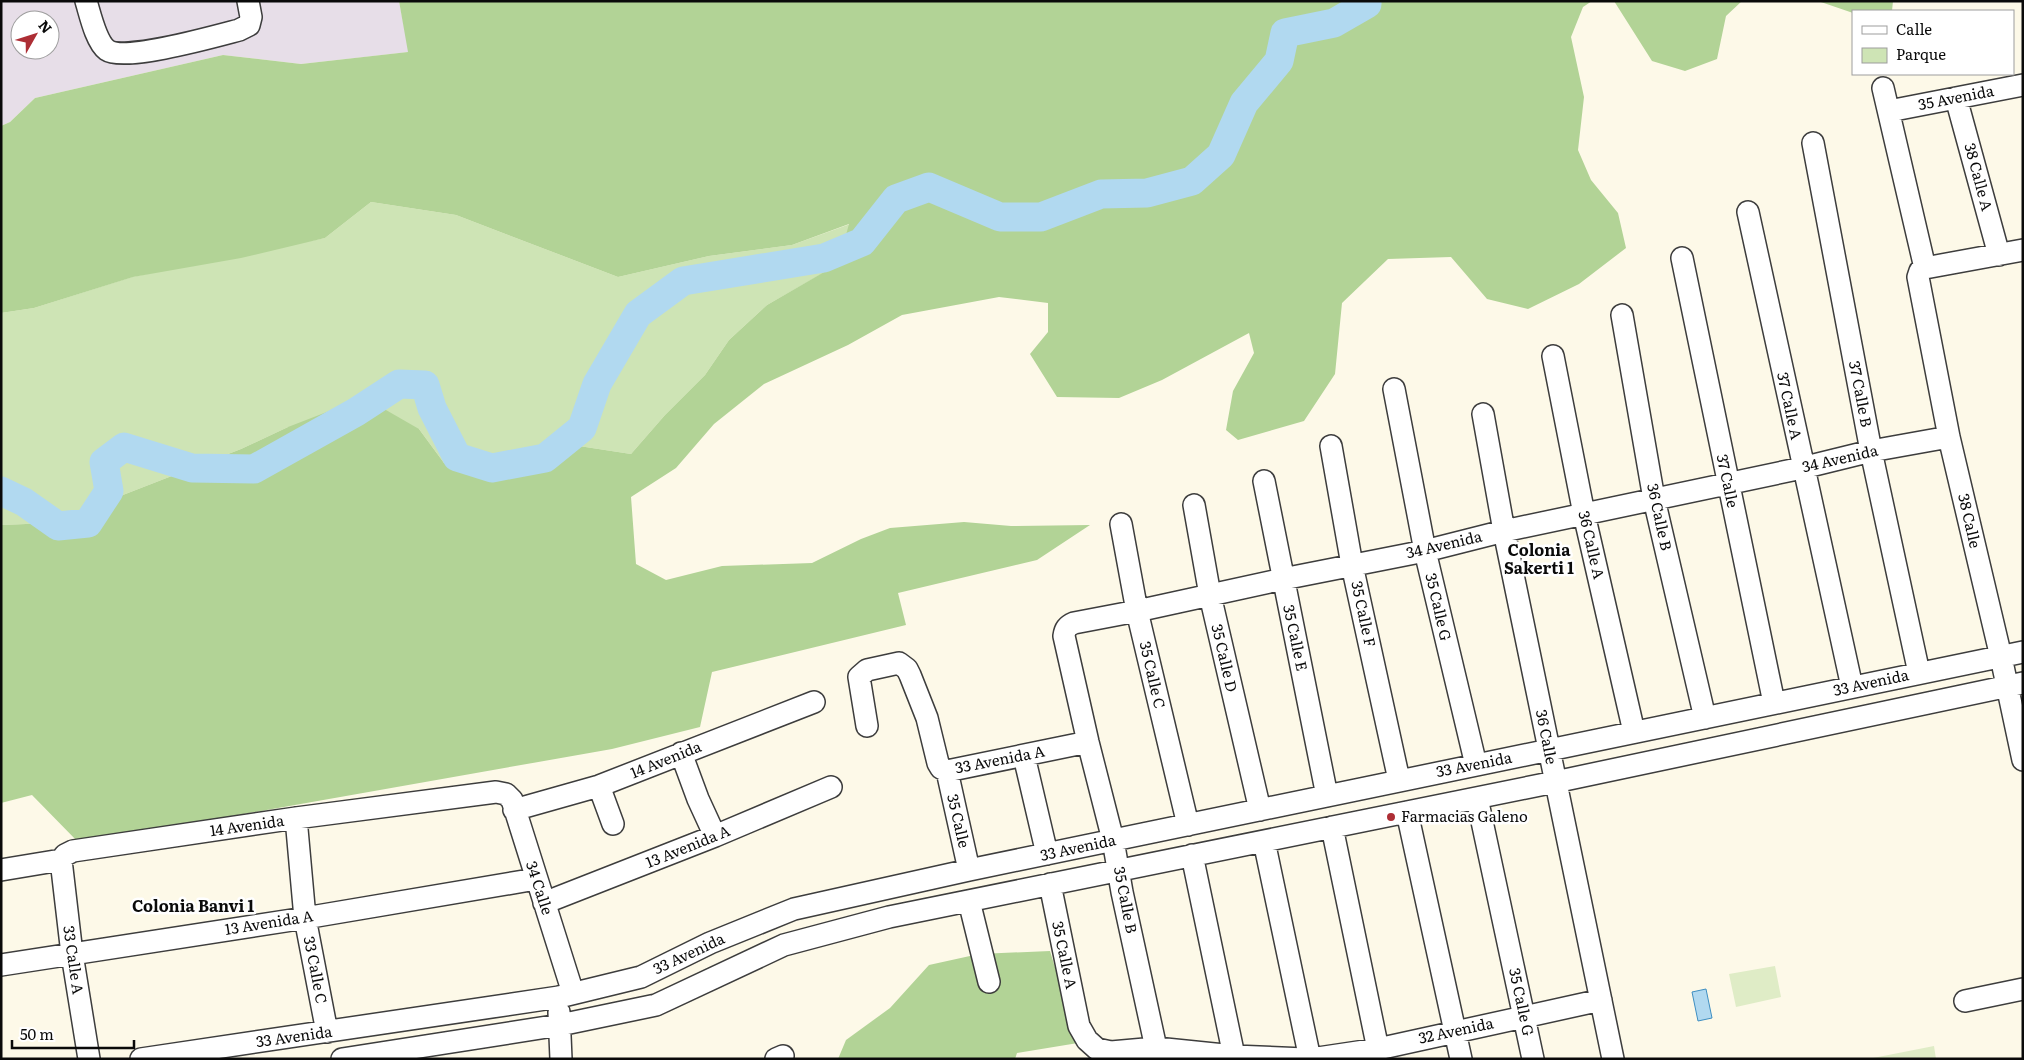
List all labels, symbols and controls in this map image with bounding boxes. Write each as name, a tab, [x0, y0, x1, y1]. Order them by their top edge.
north arrow	[10, 10, 60, 60]
legend	[1852, 10, 2014, 75]
text: N	[34, 15, 58, 37]
text: Calle	[1896, 17, 1932, 40]
text: Parque	[1896, 42, 1946, 65]
street label: 35 Avenida	[1916, 78, 1996, 115]
street label: 38 Calle A	[1959, 140, 2000, 213]
street label: 37 Calle B	[1844, 358, 1879, 429]
street label: 37 Calle A	[1772, 370, 1809, 442]
street label: 34 Avenida	[1799, 437, 1881, 477]
street label: 37 Calle	[1712, 452, 1745, 510]
street label: 36 Calle B	[1642, 481, 1679, 553]
street label: 38 Calle	[1953, 491, 1988, 550]
street label: 36 Calle A	[1573, 508, 1611, 581]
street label: 34 Avenida	[1403, 523, 1485, 563]
district label: Colonia Sakerti 1	[1504, 537, 1574, 579]
street label: 35 Calle G	[1420, 570, 1458, 643]
street label: 35 Calle F	[1346, 579, 1383, 649]
street label: 35 Calle E	[1278, 602, 1315, 673]
street label: 35 Calle D	[1206, 621, 1244, 694]
street label: 35 Calle C	[1135, 639, 1172, 711]
street label: 33 Avenida	[1831, 662, 1912, 701]
street label: 36 Calle	[1531, 707, 1564, 766]
street label: 14 Avenida	[626, 734, 705, 783]
street label: 33 Avenida A	[953, 739, 1046, 778]
street label: 33 Avenida	[1434, 745, 1515, 782]
street label: 35 Calle	[942, 791, 977, 850]
place label: Farmacias Galeno	[1401, 804, 1528, 827]
street label: 14 Avenida	[208, 808, 286, 841]
marker: Farmacias Galeno	[1385, 811, 1397, 823]
street label: 13 Avenida A	[642, 818, 733, 873]
street label: 33 Avenida	[1038, 827, 1119, 866]
street label: 34 Calle	[521, 858, 560, 918]
street label: 35 Calle B	[1109, 864, 1144, 935]
district label: Colonia Banvi 1	[132, 893, 254, 917]
street label: 13 Avenida A	[223, 903, 315, 940]
street label: 35 Calle A	[1047, 919, 1084, 991]
street label: 33 Calle A	[58, 924, 91, 996]
street label: 33 Avenida	[649, 926, 729, 979]
street label: 33 Calle C	[299, 934, 334, 1005]
street label: 35 Calle G	[1504, 966, 1541, 1038]
street label: 32 Avenida	[1416, 1010, 1496, 1049]
scale bar	[12, 1018, 135, 1050]
street label: 33 Avenida	[254, 1019, 334, 1052]
text: 50 m	[20, 1022, 54, 1045]

